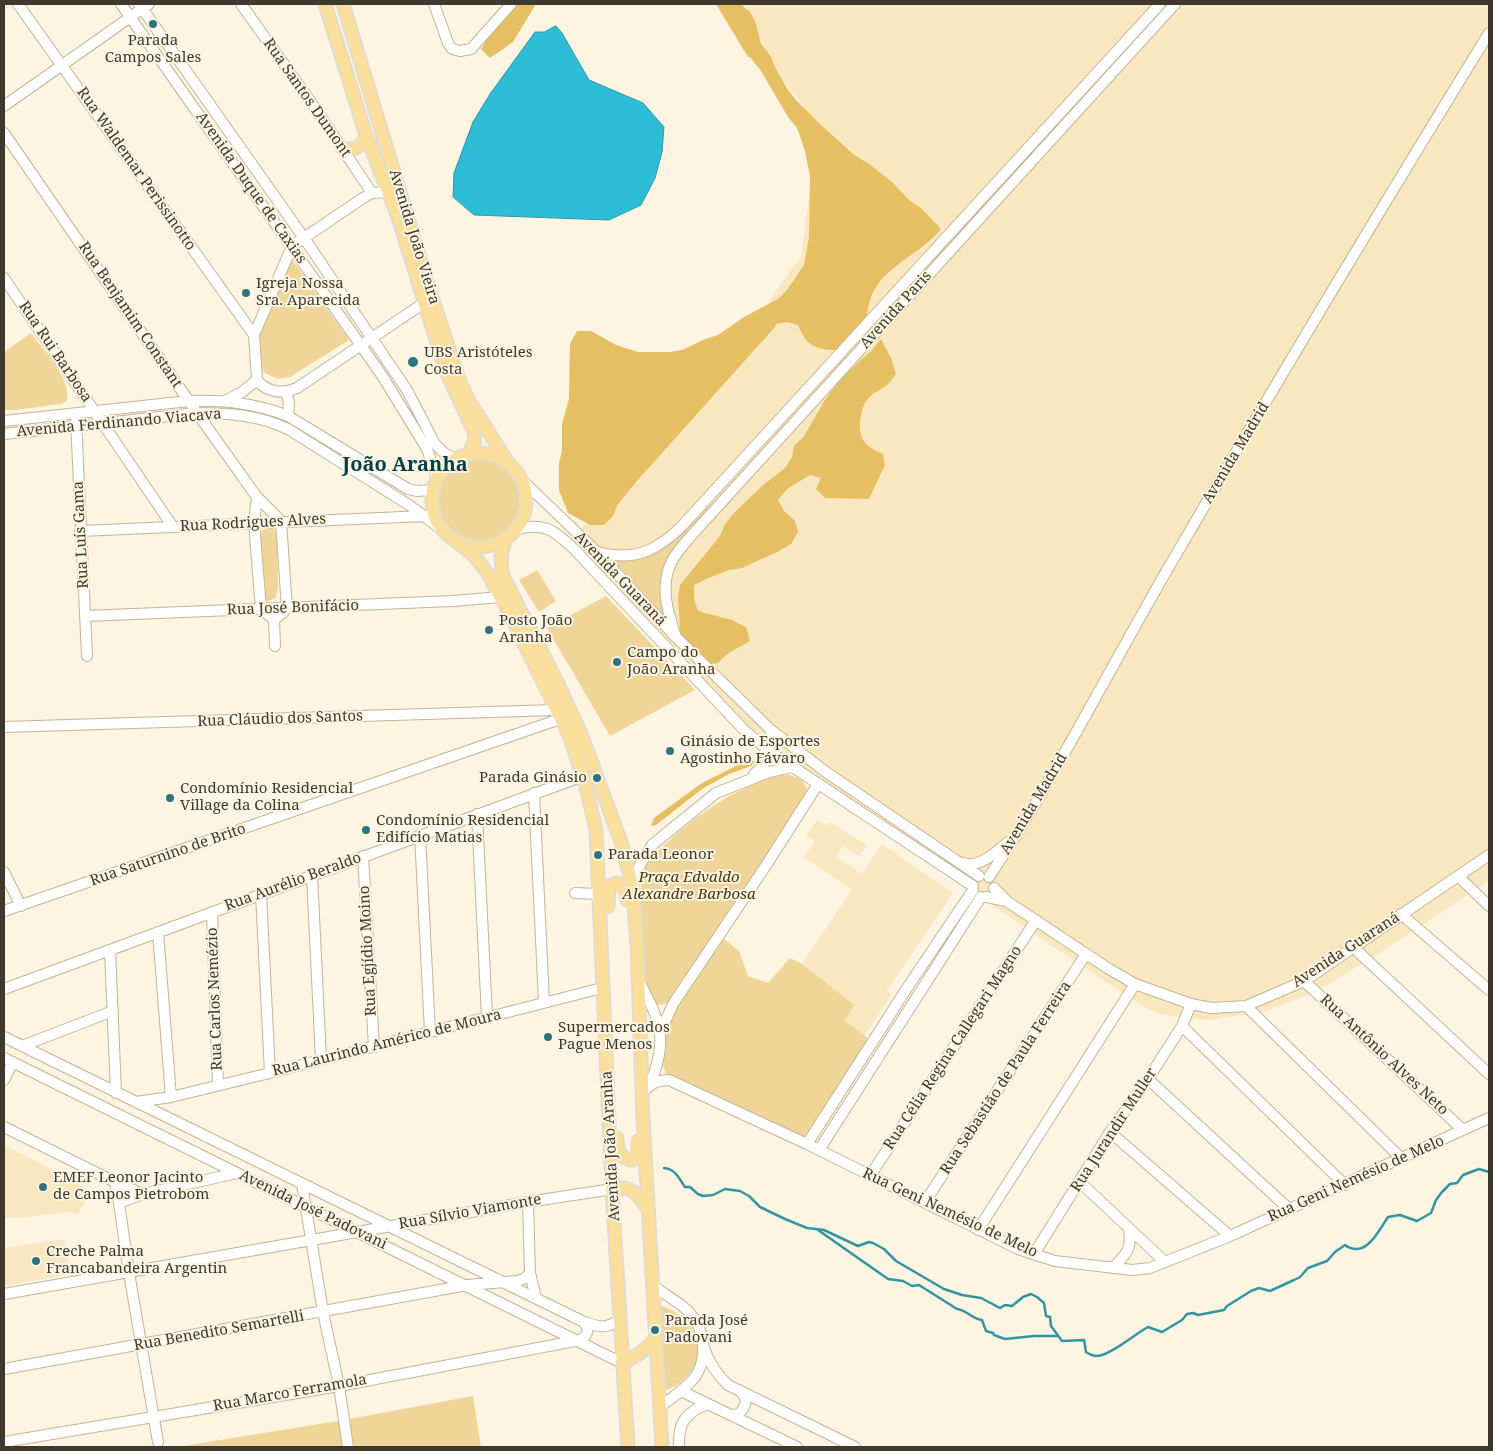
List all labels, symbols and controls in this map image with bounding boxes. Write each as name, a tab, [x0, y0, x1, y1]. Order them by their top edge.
marker: Parada Campos Sales	[147, 18, 159, 30]
place label: Parada Campos Sales	[105, 32, 201, 67]
street label: Rua Santos Dumont	[259, 35, 355, 161]
street label: Rua Waldemar Perissinotto	[73, 84, 199, 254]
street label: Avenida Duque de Caxias	[192, 109, 310, 267]
street label: Avenida João Vieira	[385, 167, 443, 307]
street label: Rua Benjamim Constant	[74, 239, 186, 391]
street label: Avenida Paris	[856, 267, 936, 353]
place label: Igreja Nossa Sra. Aparecida	[256, 275, 360, 310]
marker: Igreja Nossa Sra. Aparecida	[240, 287, 252, 299]
street label: Rua Rui Barbosa	[14, 298, 96, 406]
place label: UBS Aristóteles Costa	[424, 344, 533, 379]
marker: UBS Aristóteles Costa	[406, 355, 420, 369]
street label: Avenida Madrid	[1199, 399, 1273, 507]
street label: Avenida Ferdinando Viacava	[16, 405, 222, 441]
district label: João Aranha	[342, 453, 468, 477]
street label: Rua Luís Gama	[69, 481, 93, 589]
street label: Rua Rodrigues Alves	[179, 510, 327, 536]
street label: Avenida Guaraná	[570, 528, 670, 630]
street label: Rua José Bonifácio	[227, 597, 359, 619]
place label: Posto João Aranha	[499, 612, 572, 647]
marker: Posto João Aranha	[483, 624, 495, 636]
place label: Campo do João Aranha	[627, 644, 715, 679]
marker: Campo do João Aranha	[611, 656, 623, 668]
street label: Rua Cláudio dos Santos	[197, 707, 363, 731]
place label: Ginásio de Esportes Agostinho Fávaro	[680, 733, 820, 768]
marker: Ginásio de Esportes Agostinho Fávaro	[664, 745, 676, 757]
street label: Avenida Madrid	[997, 750, 1071, 858]
place label: Parada Ginásio	[479, 769, 587, 787]
marker: Parada Ginásio	[591, 772, 603, 784]
place label: Condomínio Residencial Village da Colina	[180, 780, 353, 815]
marker: Condomínio Residencial Village da Colina	[164, 792, 176, 804]
place label: Condomínio Residencial Edifício Matias	[376, 812, 549, 847]
street label: Rua Saturnino de Brito	[88, 820, 248, 890]
marker: Condomínio Residencial Edifício Matias	[360, 824, 372, 836]
place label: Parada Leonor	[608, 846, 714, 864]
street label: Rua Aurélio Beraldo	[222, 849, 364, 915]
marker: Parada Leonor	[592, 849, 604, 861]
park label: Praça Edvaldo Alexandre Barbosa	[622, 869, 756, 904]
street label: Rua Egjídio Moino	[356, 885, 380, 1017]
street label: Avenida Guaraná	[1289, 909, 1403, 991]
street label: Rua Carlos Nemézio	[204, 927, 226, 1071]
street label: Rua Célia Regina Callegari Magno	[880, 943, 1026, 1153]
street label: Rua Sebastião de Paula Ferreira	[937, 978, 1075, 1178]
street label: Rua Antônio Alves Neto	[1316, 991, 1452, 1119]
street label: Rua Laurindo Américo de Moura	[271, 1006, 503, 1080]
place label: Supermercados Pague Menos	[558, 1019, 670, 1054]
marker: Supermercados Pague Menos	[542, 1031, 554, 1043]
street label: Rua Jurandir Muller	[1067, 1065, 1161, 1195]
street label: Avenida João Aranha	[598, 1070, 624, 1222]
street label: Rua Geni Nemésio de Melo	[1265, 1132, 1447, 1226]
street label: Rua Geni Nemésio de Melo	[860, 1164, 1040, 1262]
street label: Avenida José Padovani	[236, 1166, 390, 1254]
place label: EMEF Leonor Jacinto de Campos Pietrobom	[53, 1169, 209, 1204]
marker: EMEF Leonor Jacinto de Campos Pietrobom	[37, 1181, 49, 1193]
street label: Rua Sílvio Viamonte	[397, 1191, 543, 1233]
place label: Creche Palma Francabandeira Argentin	[46, 1243, 227, 1278]
marker: Creche Palma Francabandeira Argentin	[30, 1255, 42, 1267]
street label: Rua Benedito Semartelli	[133, 1307, 305, 1355]
place label: Parada José Padovani	[665, 1312, 748, 1347]
marker: Parada José Padovani	[649, 1324, 661, 1336]
street label: Rua Marco Ferramola	[212, 1371, 368, 1415]

